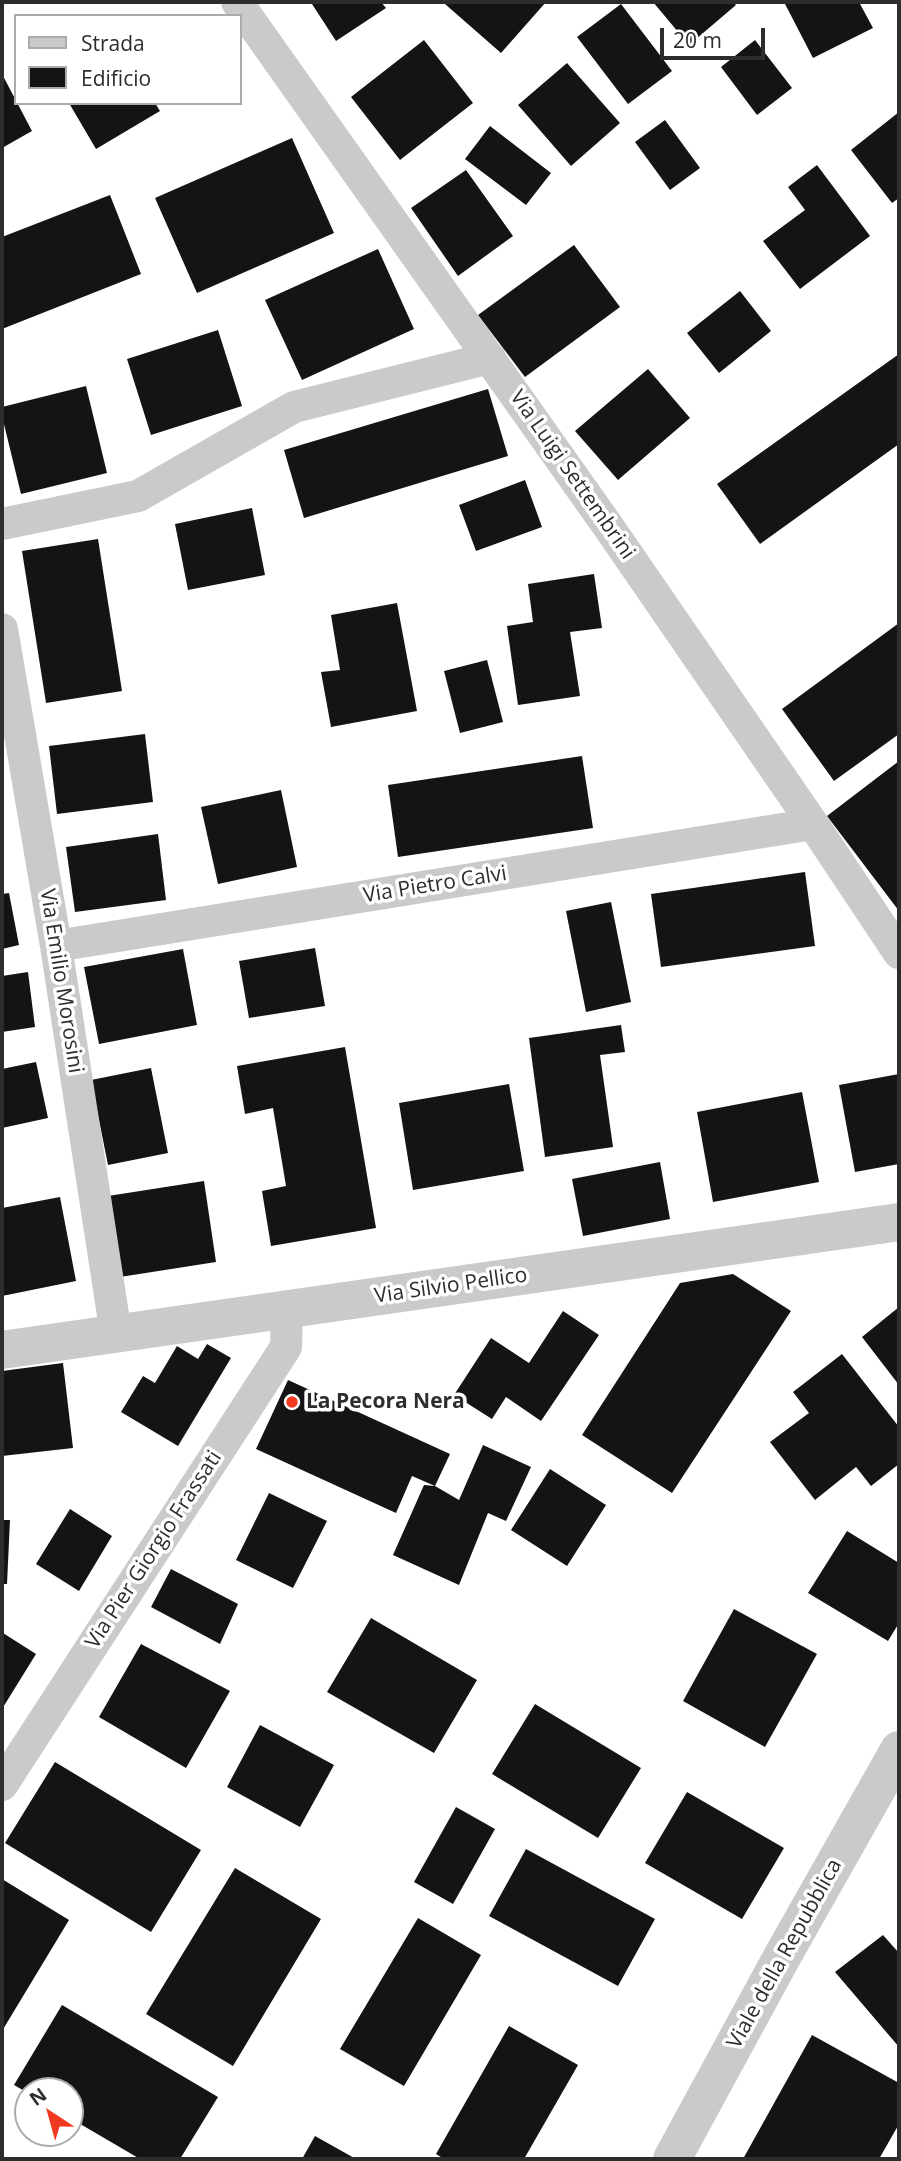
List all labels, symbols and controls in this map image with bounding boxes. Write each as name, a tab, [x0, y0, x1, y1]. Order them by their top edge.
legend	[14, 14, 242, 105]
scale bar	[663, 14, 768, 58]
text: 20 m	[673, 26, 722, 54]
text: Strada	[81, 29, 145, 57]
text: Edificio	[81, 64, 151, 92]
street label: Via Luigi Settembrini	[504, 386, 640, 564]
street label: Via Pietro Calvi	[362, 861, 508, 909]
street label: Via Emilio Morosini	[34, 887, 88, 1075]
street label: Via Silvio Pellico	[373, 1263, 529, 1309]
place label: La Pecora Nera	[306, 1389, 465, 1415]
marker: La Pecora Nera	[284, 1394, 300, 1410]
street label: Via Pier Giorgio Frassati	[81, 1446, 227, 1654]
street label: Viale della Repubblica	[722, 1855, 848, 2053]
north arrow	[14, 2077, 84, 2147]
text: N	[24, 2082, 52, 2112]

